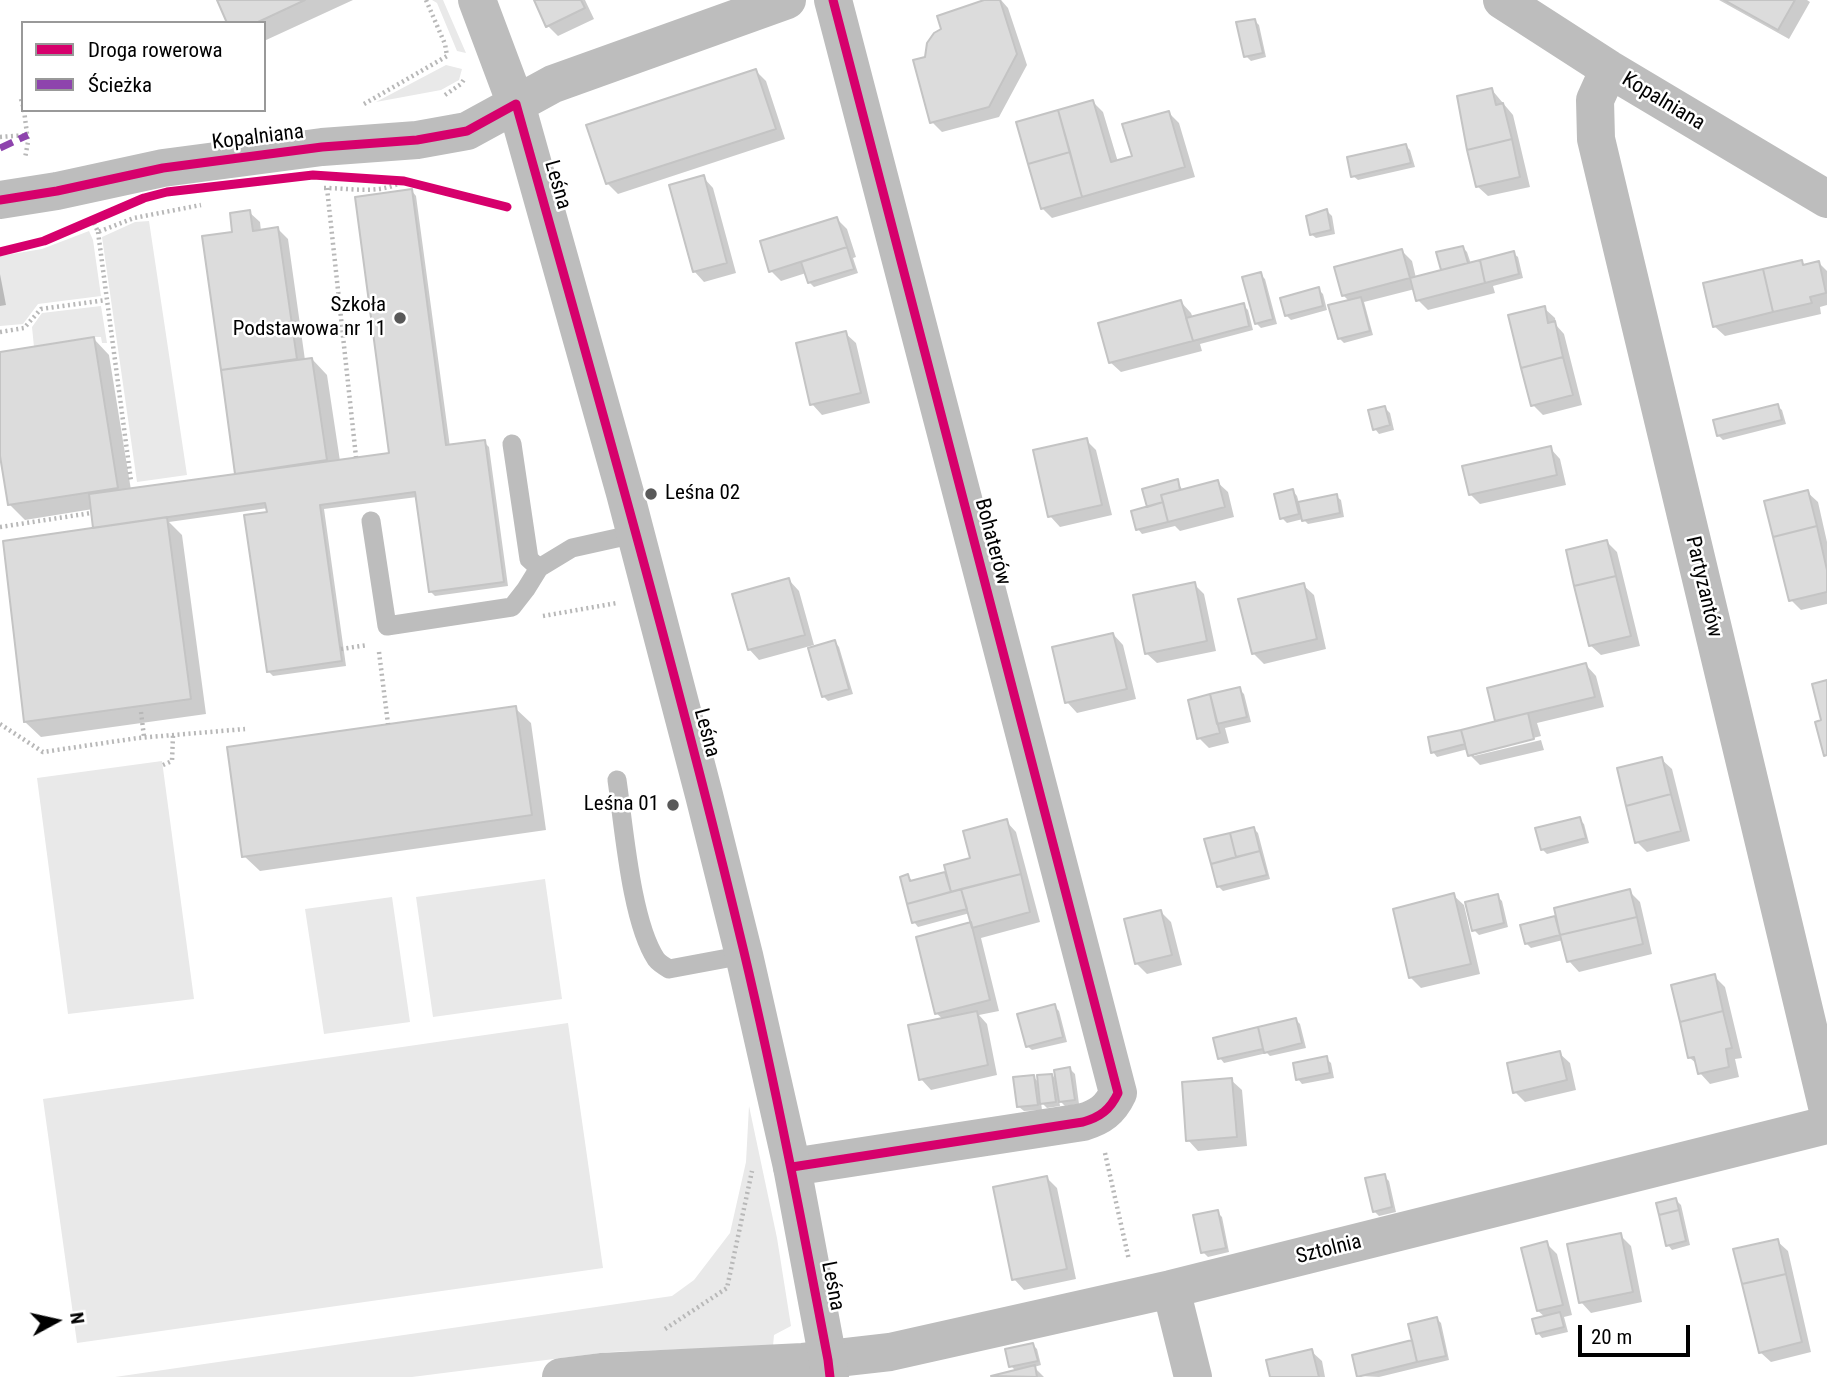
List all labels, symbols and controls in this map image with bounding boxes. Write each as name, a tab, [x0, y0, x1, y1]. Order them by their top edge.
legend	[21, 21, 266, 112]
text: Droga rowerowa	[88, 38, 223, 62]
street label: Kopalniana	[1617, 67, 1709, 137]
text: Ścieżka	[88, 73, 152, 97]
street label: Kopalniana	[211, 120, 305, 156]
street label: Leśna	[538, 158, 576, 212]
place label: Szkoła Podstawowa nr 11	[233, 293, 386, 343]
marker: Szkoła Podstawowa nr 11	[392, 310, 408, 326]
place label: Leśna 02	[665, 481, 740, 507]
marker: Leśna 02	[643, 486, 659, 502]
street label: Bohaterów	[968, 496, 1016, 588]
street label: Partyzantów	[1679, 534, 1727, 640]
street label: Leśna	[687, 706, 725, 760]
place label: Leśna 01	[584, 792, 659, 818]
marker: Leśna 01	[665, 797, 681, 813]
street label: Sztolnia	[1294, 1230, 1364, 1270]
street label: Leśna	[815, 1259, 849, 1313]
north arrow	[21, 1286, 91, 1356]
scale bar	[1582, 1310, 1694, 1354]
text: N	[65, 1311, 89, 1325]
text: 20 m	[1591, 1325, 1632, 1349]

